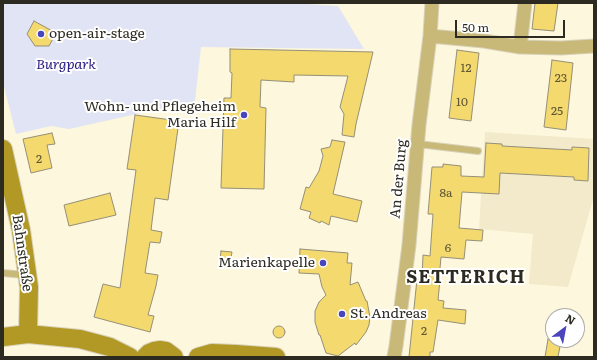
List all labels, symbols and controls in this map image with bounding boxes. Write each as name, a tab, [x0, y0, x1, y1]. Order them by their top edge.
scale bar	[457, 12, 567, 38]
text: 50 m	[462, 18, 489, 36]
place label: open-air-stage	[49, 26, 145, 42]
marker: open-air-stage	[36, 29, 46, 39]
park label: Burgpark	[36, 57, 96, 73]
house number: 12	[461, 61, 471, 75]
house number: 23	[555, 71, 567, 85]
house number: 10	[456, 95, 468, 109]
place label: Wohn- und Pflegeheim Maria Hilf	[84, 99, 236, 132]
house number: 25	[551, 104, 563, 118]
marker: Wohn- und Pflegeheim Maria Hilf	[239, 110, 249, 120]
street label: An der Burg	[387, 139, 411, 219]
house number: 2	[36, 152, 42, 166]
house number: 8a	[439, 186, 453, 200]
street label: Bahnstraße	[8, 213, 36, 293]
house number: 6	[445, 241, 451, 255]
place label: Marienkapelle	[218, 255, 315, 271]
marker: Marienkapelle	[318, 258, 328, 268]
district label: SETTERICH	[406, 267, 526, 289]
place label: St. Andreas	[350, 306, 427, 322]
north arrow	[545, 308, 585, 348]
marker: St. Andreas	[337, 309, 347, 319]
text: N	[563, 309, 579, 328]
house number: 2	[421, 324, 427, 338]

